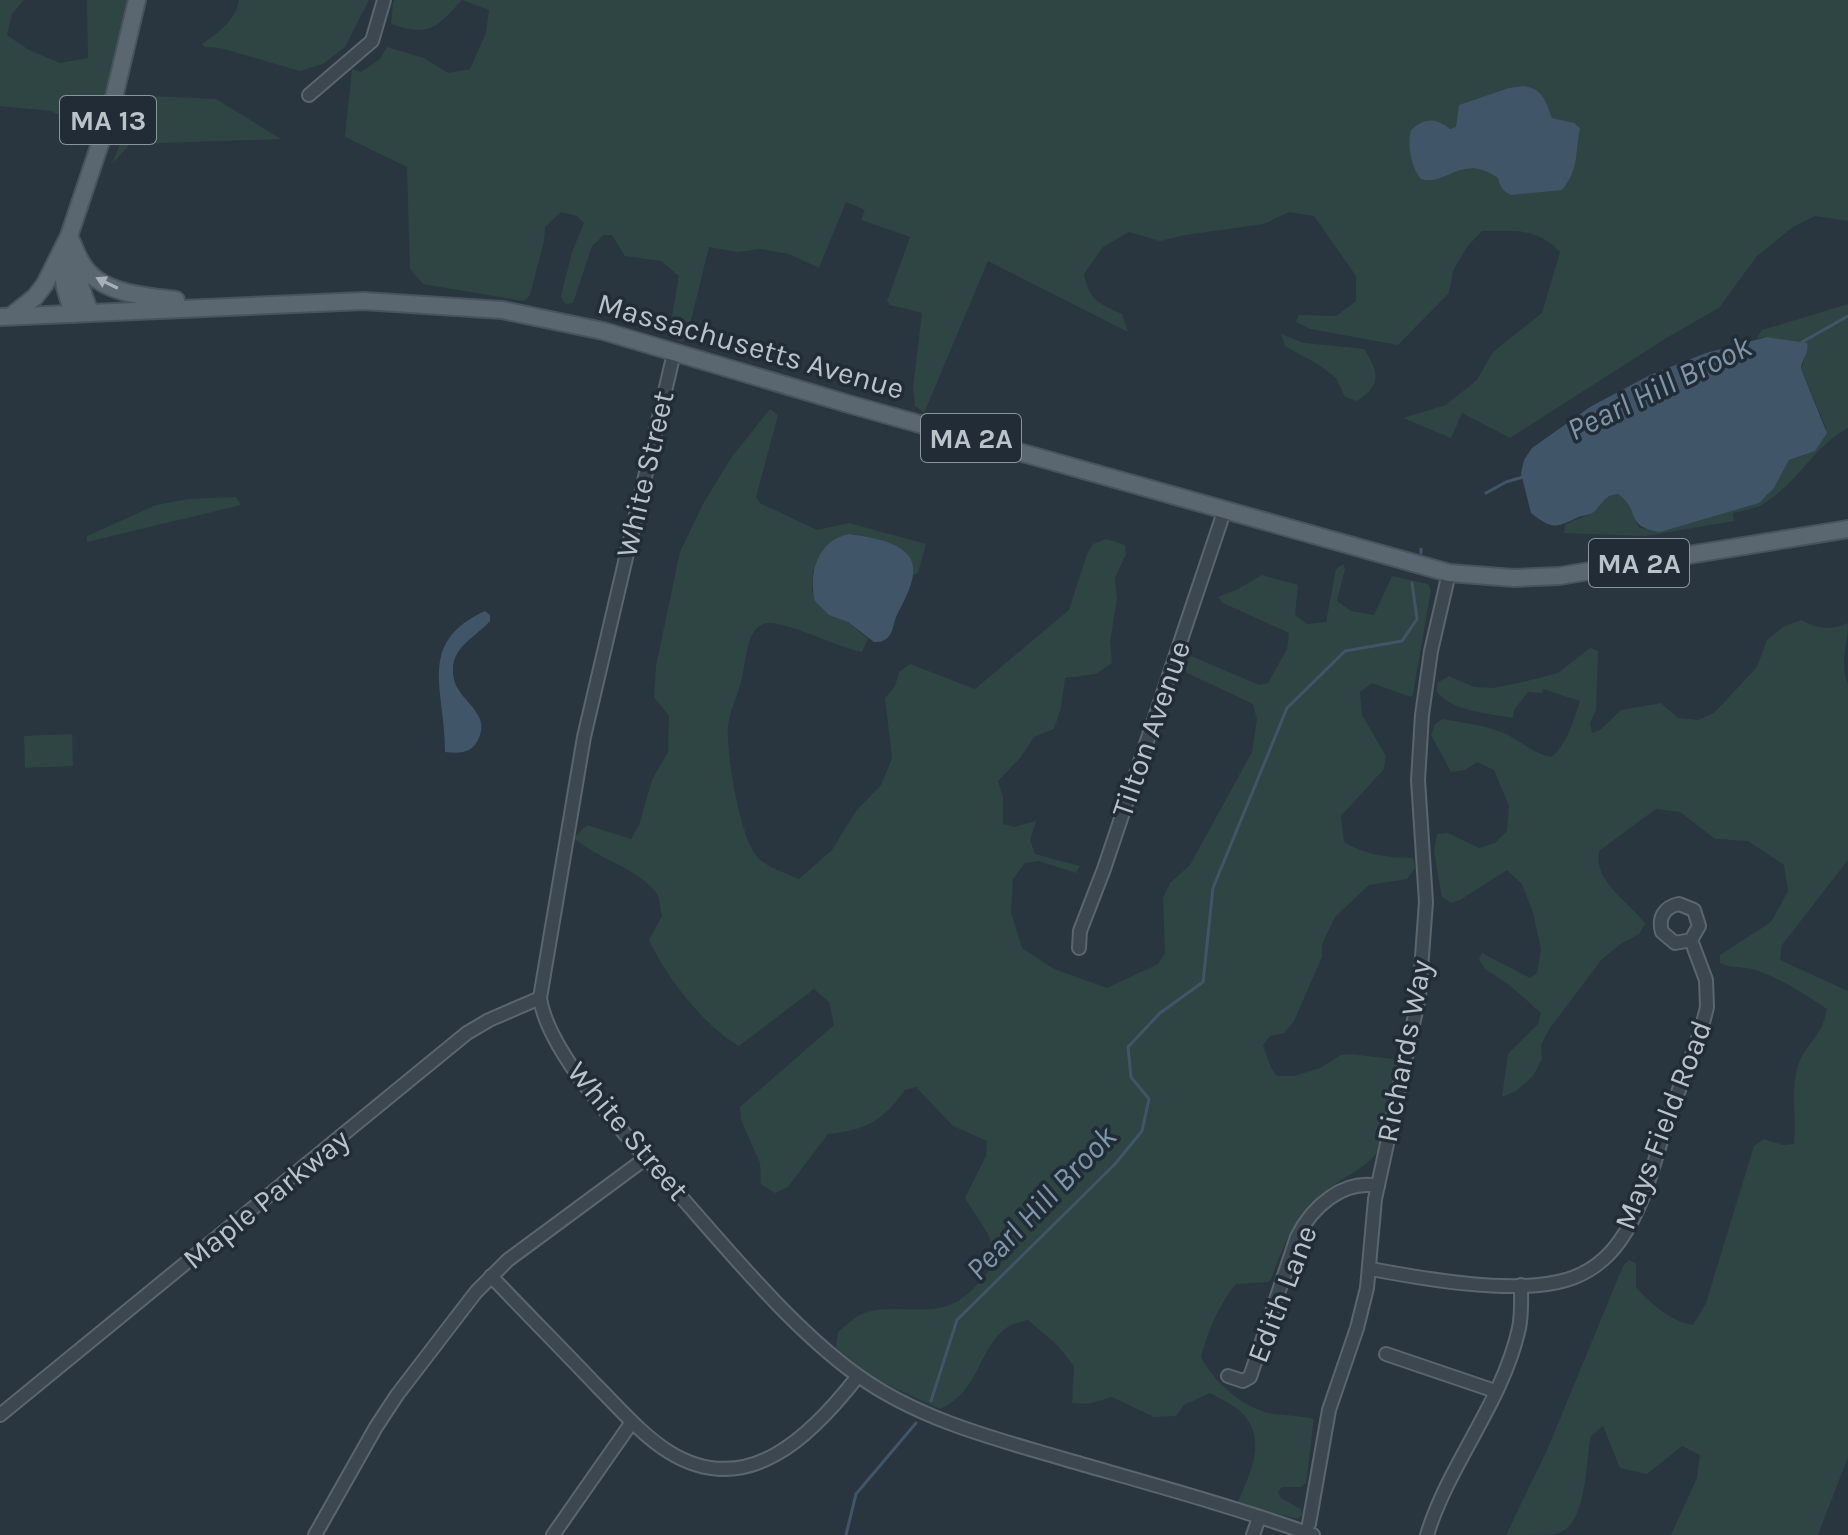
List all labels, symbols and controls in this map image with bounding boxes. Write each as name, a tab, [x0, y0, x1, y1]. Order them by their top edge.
road number: MA 13	[60, 96, 156, 144]
one-way arrow	[95, 276, 118, 290]
street label: Massachusetts Avenue	[594, 285, 908, 407]
water label: Pearl Hill Brook	[1561, 327, 1758, 449]
street label: White Street	[608, 387, 682, 561]
road number: MA 2A	[921, 414, 1021, 462]
road number: MA 2A	[1589, 539, 1689, 587]
street label: Tilton Avenue	[1104, 636, 1198, 822]
street label: Richards Way	[1369, 957, 1439, 1145]
street label: Mays Field Road	[1607, 1015, 1719, 1235]
street label: White Street	[560, 1054, 696, 1208]
water label: Pearl Hill Brook	[958, 1118, 1124, 1288]
street label: Maple Parkway	[176, 1121, 356, 1277]
street label: Edith Lane	[1239, 1220, 1325, 1368]

